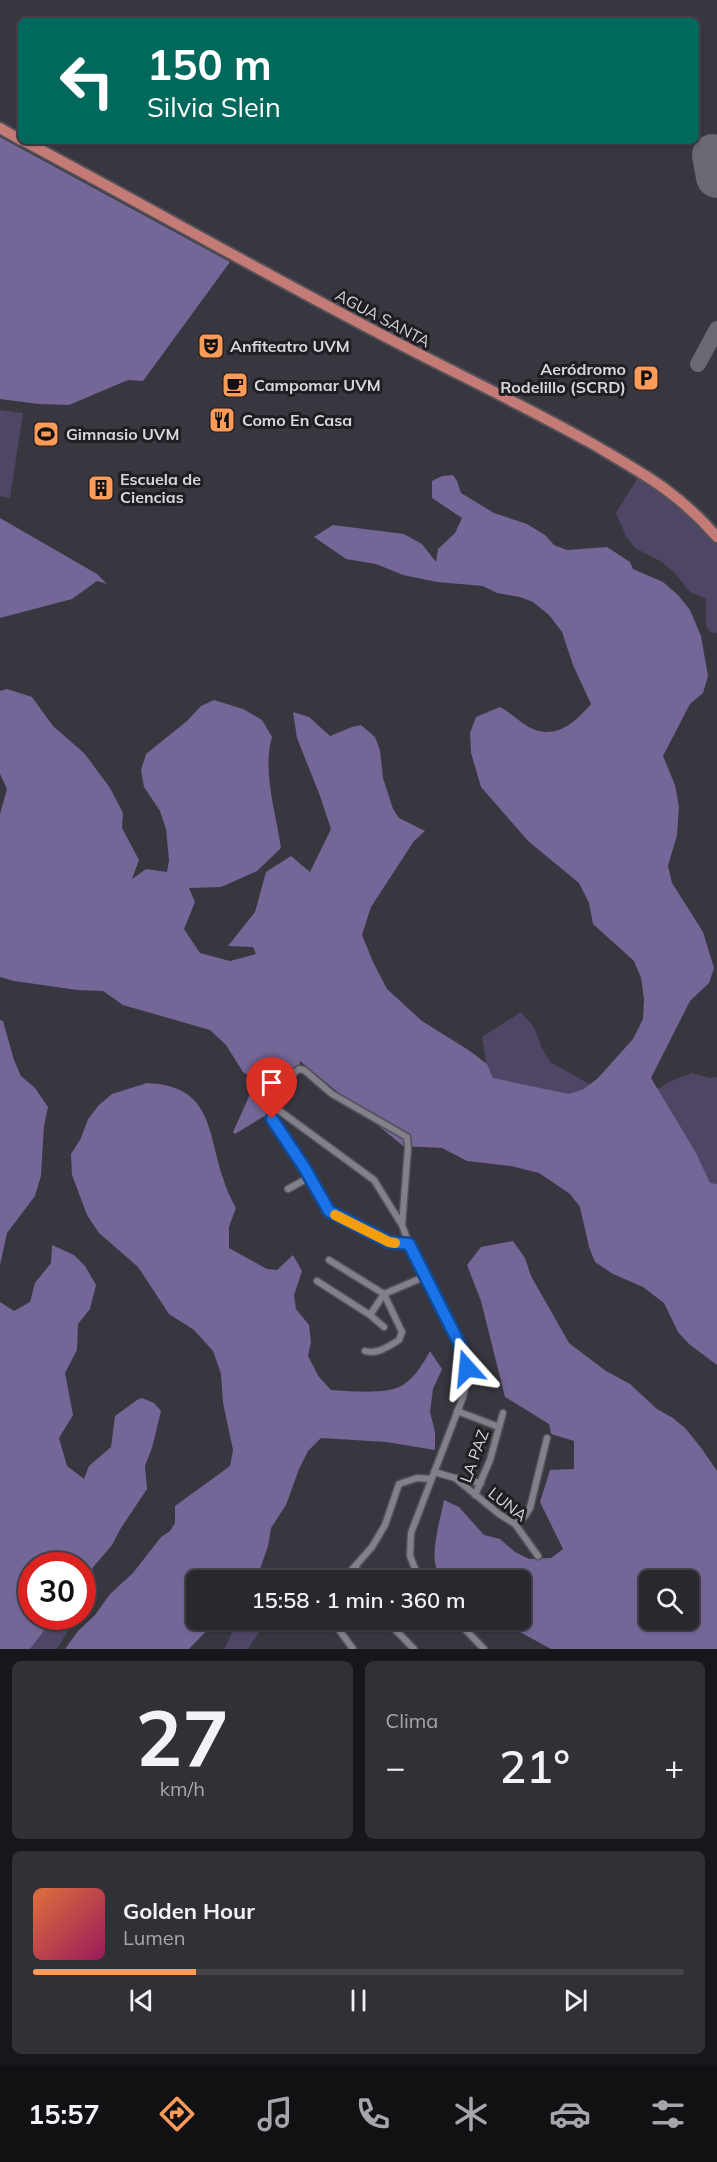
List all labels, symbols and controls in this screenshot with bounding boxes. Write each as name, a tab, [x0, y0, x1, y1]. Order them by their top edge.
text: 150 m	[147, 38, 272, 91]
icon: left	[48, 42, 126, 120]
text: Silvia Slein	[147, 90, 281, 124]
street label: AGUA SANTA	[332, 285, 434, 352]
theatre icon: Anfiteatro UVM	[196, 331, 226, 361]
place label: Anfiteatro UVM	[230, 336, 350, 356]
place label: Aeródromo Rodelillo (SCRD)	[500, 359, 626, 397]
parking icon: Aeródromo Rodelillo (SCRD)	[631, 363, 661, 393]
cafe icon: Campomar UVM	[220, 370, 250, 400]
place label: Campomar UVM	[254, 375, 381, 395]
restaurant icon: Como En Casa	[207, 405, 237, 435]
place label: Como En Casa	[242, 410, 352, 430]
sports icon: Gimnasio UVM	[31, 419, 61, 449]
place label: Gimnasio UVM	[66, 424, 179, 444]
place label: Escuela de Ciencias	[120, 469, 201, 507]
building icon: Escuela de Ciencias	[86, 473, 116, 503]
pin	[246, 1057, 297, 1119]
icon: arrive	[255, 1066, 288, 1099]
position arrow	[435, 1336, 499, 1400]
street label: LA PAZ	[455, 1427, 493, 1485]
street label: LUNA	[485, 1483, 532, 1525]
speed limit sign: 30	[18, 1552, 96, 1630]
map controls	[639, 1570, 699, 1630]
button: search	[639, 1570, 699, 1630]
text: 15:58 · 1 min · 360 m	[251, 1586, 466, 1614]
text: 27	[135, 1688, 229, 1786]
text: Clima	[386, 1708, 438, 1733]
text: 21°	[499, 1738, 570, 1794]
text: −	[386, 1746, 405, 1787]
text: +	[664, 1746, 684, 1787]
text: km/h	[160, 1776, 205, 1801]
text: Golden Hour	[123, 1897, 255, 1925]
text: Lumen	[123, 1925, 185, 1950]
icon: previous	[125, 1984, 158, 2017]
icon: pause	[342, 1984, 375, 2017]
icon: next	[559, 1984, 592, 2017]
icon: directions	[156, 2093, 198, 2135]
icon: music	[254, 2093, 296, 2135]
icon: phone	[352, 2093, 394, 2135]
icon: climate	[450, 2093, 492, 2135]
icon: car	[549, 2093, 591, 2135]
icon: filters	[647, 2093, 689, 2135]
text: 15:57	[28, 2097, 100, 2131]

